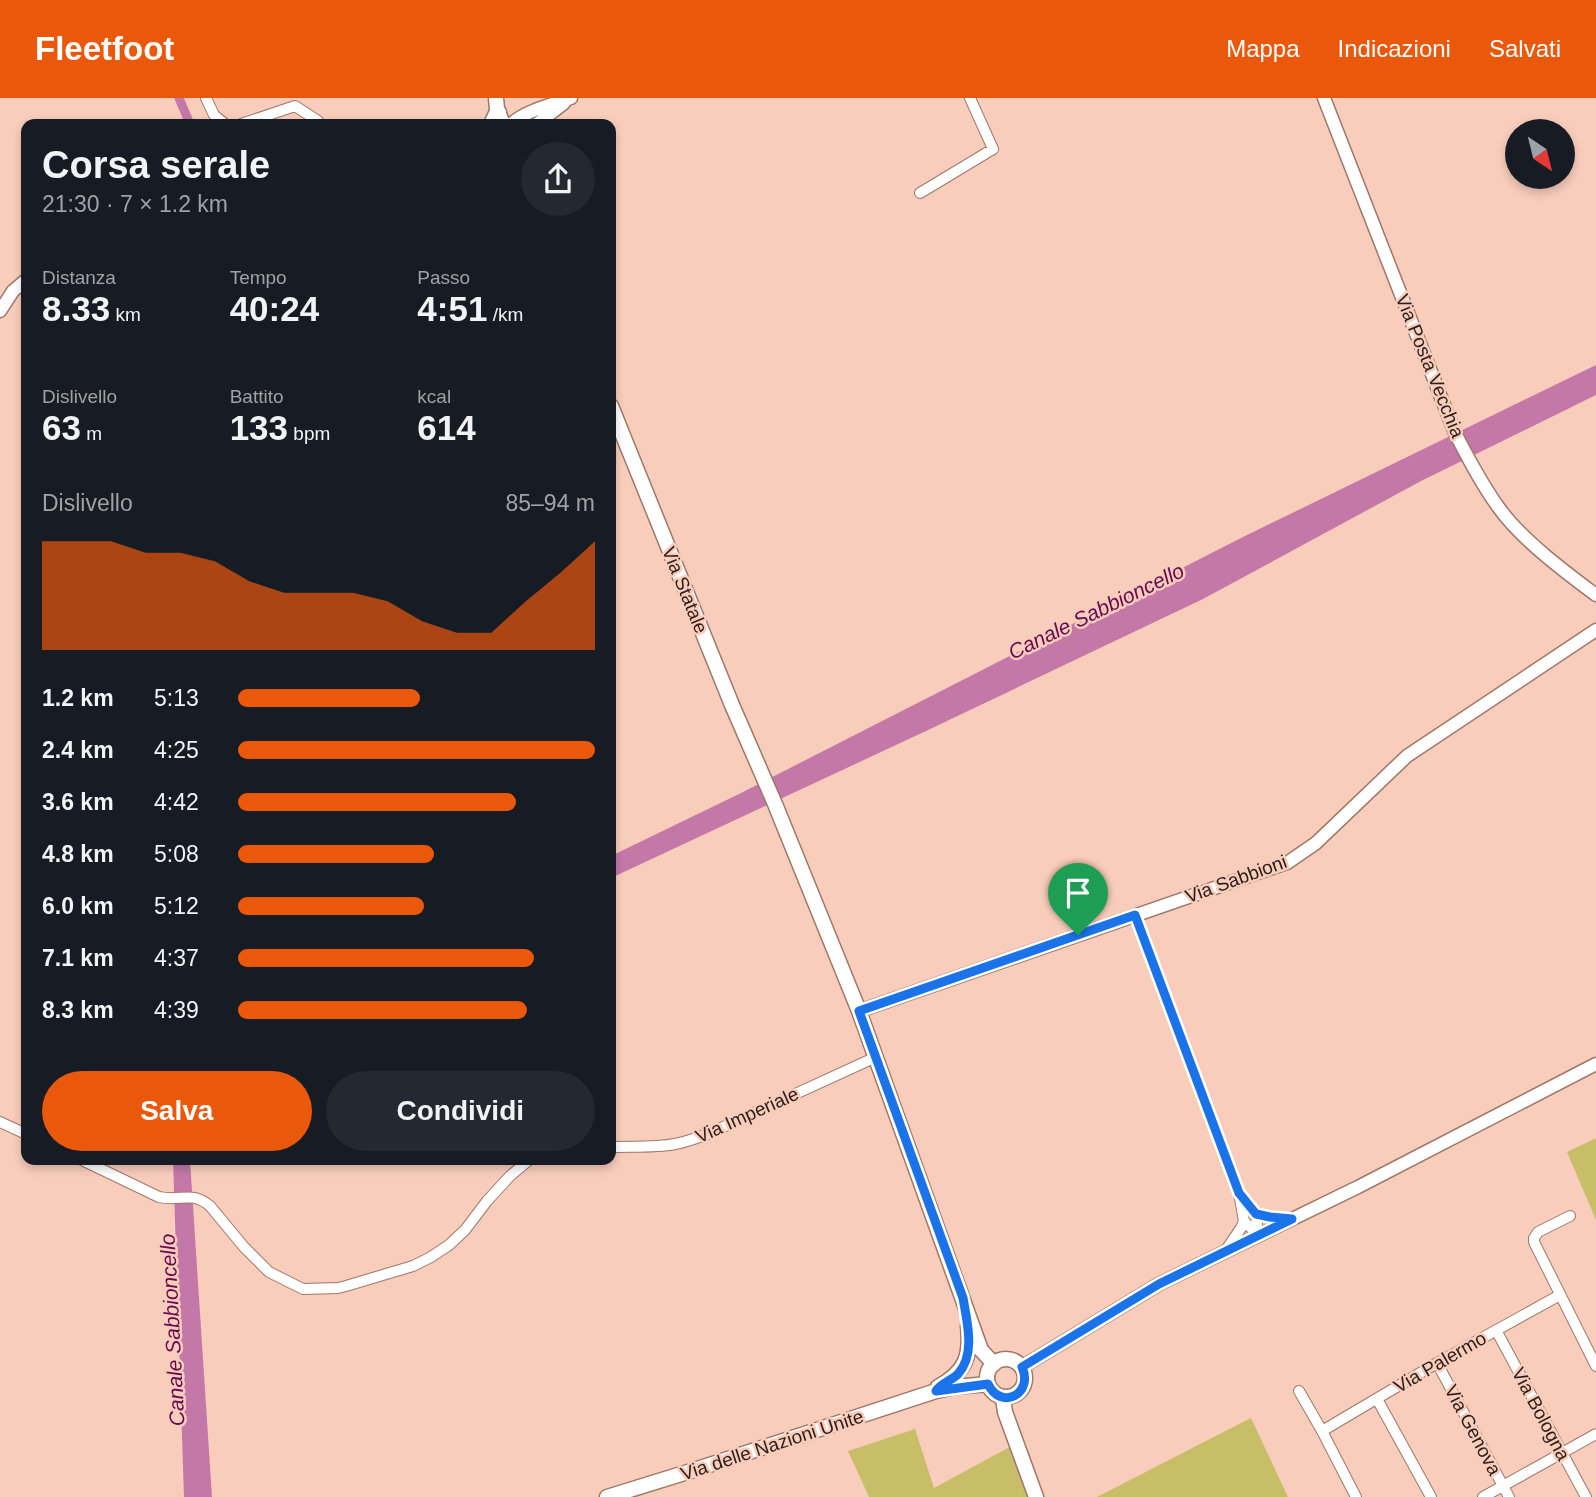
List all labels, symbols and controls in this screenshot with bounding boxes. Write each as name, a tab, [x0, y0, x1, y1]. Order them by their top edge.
text: Fleetfoot	[35, 30, 174, 67]
text: Mappa	[1226, 35, 1300, 62]
text: Indicazioni	[1338, 35, 1451, 62]
text: Salvati	[1489, 35, 1561, 62]
north arrow	[1505, 119, 1575, 189]
map controls	[1505, 119, 1575, 189]
button: share	[521, 142, 595, 216]
text: Corsa serale	[42, 144, 270, 186]
text: 21:30 · 7 × 1.2 km	[42, 191, 228, 217]
text: Distanza	[42, 267, 116, 288]
text: Tempo	[230, 267, 287, 288]
text: Passo	[417, 267, 470, 288]
text: 8.33	[42, 289, 110, 328]
text: 40:24	[230, 289, 319, 328]
text: 4:51	[417, 289, 487, 328]
street label: Via Posta Vecchia	[1392, 291, 1469, 441]
text: km	[110, 304, 141, 325]
text: /km	[487, 304, 523, 325]
text: Dislivello	[42, 386, 117, 407]
text: Battito	[230, 386, 284, 407]
text: kcal	[417, 386, 451, 407]
text: 63	[42, 408, 81, 447]
text: 133	[230, 408, 288, 447]
text: 614	[417, 408, 476, 447]
text: m	[81, 423, 102, 444]
text: bpm	[288, 423, 330, 444]
text: Dislivello	[42, 490, 133, 516]
text: 85–94 m	[505, 490, 595, 516]
street label: Via Statale	[658, 544, 712, 636]
water label: Canale Sabbioncello	[1004, 558, 1188, 664]
text: 1.2 km	[42, 685, 114, 711]
text: 5:13	[154, 685, 199, 711]
text: 2.4 km	[42, 737, 114, 763]
text: 4:25	[154, 737, 199, 763]
text: 3.6 km	[42, 789, 114, 815]
text: 4:42	[154, 789, 199, 815]
text: 4.8 km	[42, 841, 114, 867]
text: 5:08	[154, 841, 199, 867]
street label: Via Sabbioni	[1182, 851, 1290, 907]
pin	[1048, 863, 1108, 935]
icon: arrive	[1059, 874, 1097, 912]
text: 6.0 km	[42, 893, 114, 919]
text: 5:12	[154, 893, 199, 919]
text: 7.1 km	[42, 945, 114, 971]
text: 4:37	[154, 945, 199, 971]
text: 8.3 km	[42, 997, 114, 1023]
text: 4:39	[154, 997, 199, 1023]
button: Salva	[42, 1071, 312, 1151]
button: Condividi	[326, 1071, 595, 1151]
street label: Via Imperiale	[692, 1083, 802, 1147]
water label: Canale Sabbioncello	[155, 1233, 189, 1427]
street label: Via Palermo	[1390, 1327, 1490, 1397]
street label: Via Bologna	[1508, 1364, 1574, 1464]
street label: Via Genova	[1441, 1381, 1506, 1479]
street label: Via delle Nazioni Unite	[678, 1406, 866, 1484]

